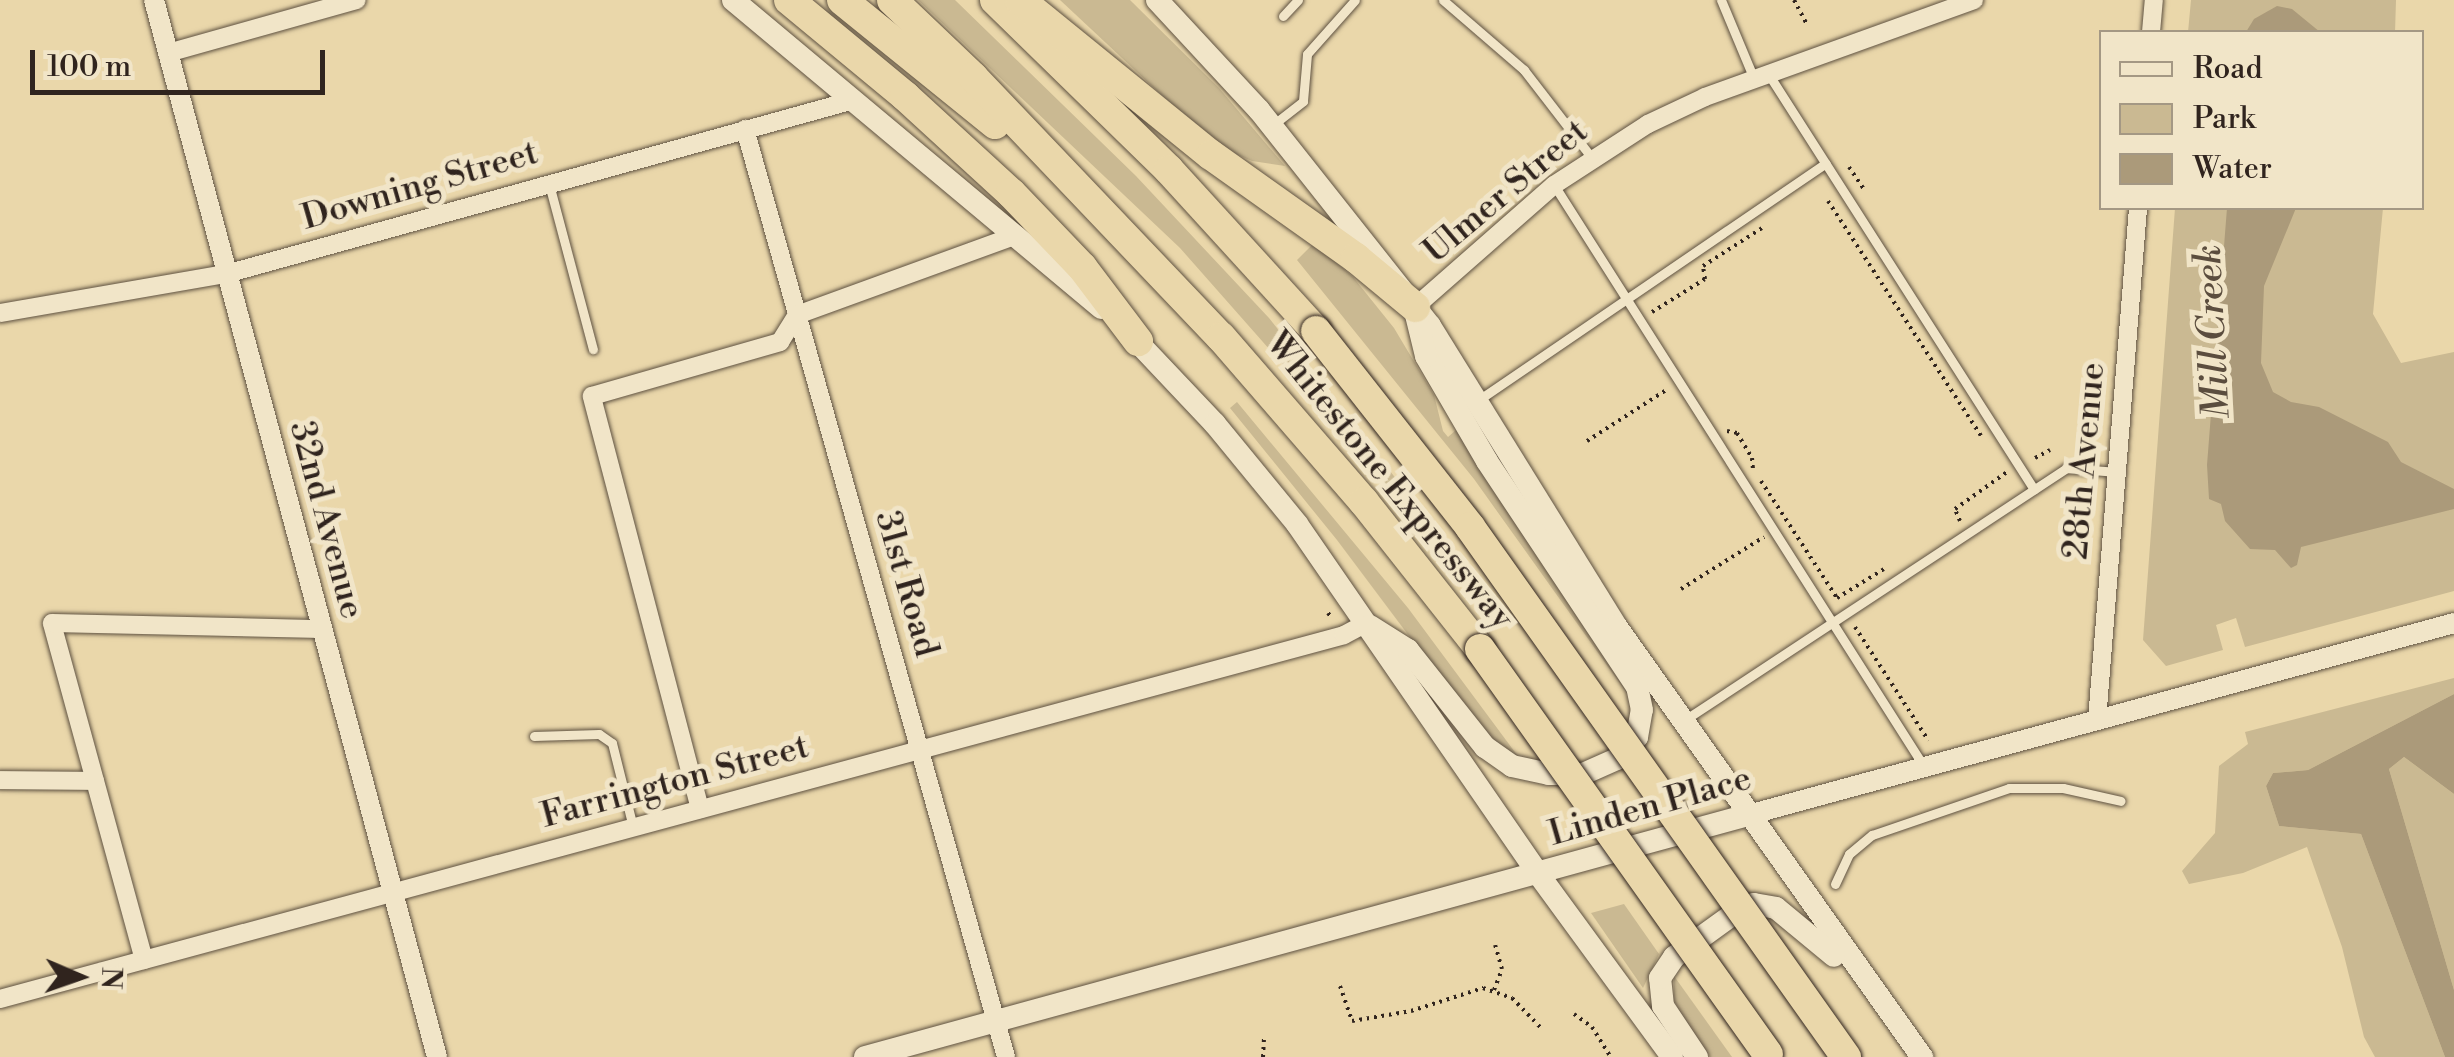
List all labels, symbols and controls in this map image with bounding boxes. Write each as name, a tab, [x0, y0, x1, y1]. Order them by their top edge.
scale bar	[35, 30, 330, 92]
legend	[2099, 30, 2424, 210]
text: 100 m	[47, 48, 131, 86]
text: Road	[2193, 50, 2263, 88]
text: Park	[2193, 100, 2255, 138]
street label: Ulmer Street	[1415, 111, 1597, 273]
street label: Downing Street	[297, 132, 543, 240]
text: Water	[2193, 150, 2272, 188]
water label: Mill Creek	[2186, 244, 2240, 420]
street label: Whitestone Expressway	[1256, 324, 1522, 638]
street label: 28th Avenue	[2055, 361, 2115, 561]
street label: 32nd Avenue	[279, 417, 373, 623]
street label: 31st Road	[865, 506, 947, 662]
street label: Farrington Street	[537, 726, 813, 838]
street label: Linden Place	[1544, 758, 1756, 856]
north arrow	[30, 927, 130, 1027]
text: N	[93, 966, 128, 990]

